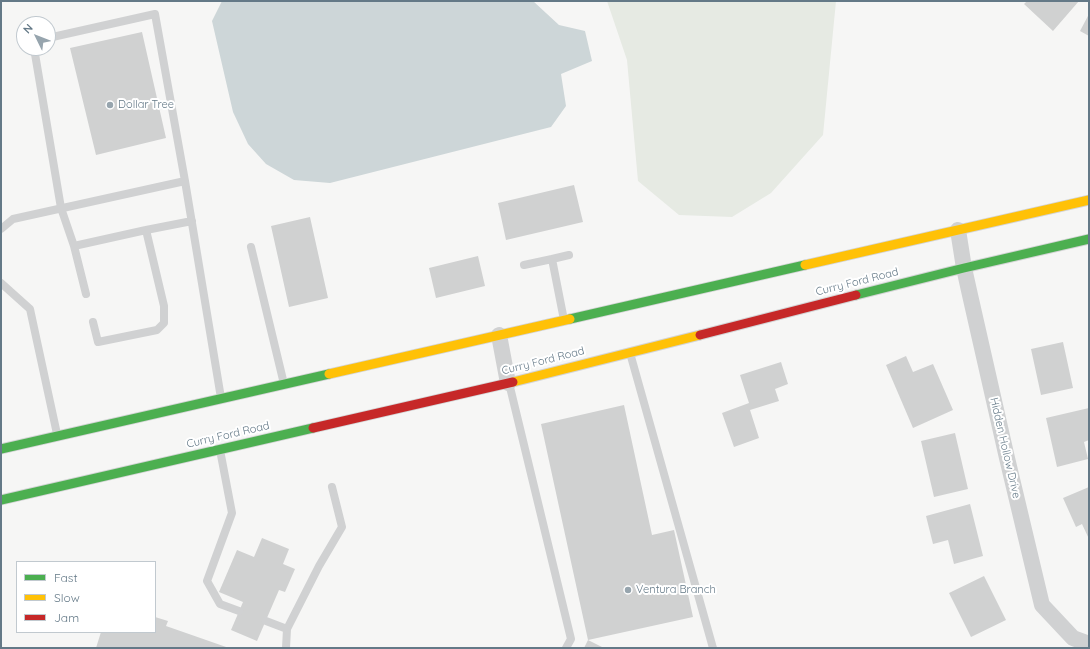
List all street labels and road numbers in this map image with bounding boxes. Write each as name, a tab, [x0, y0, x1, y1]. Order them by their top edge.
street label: Curry Ford Road	[814, 265, 900, 299]
street label: Curry Ford Road	[500, 344, 586, 378]
street label: Hidden Hollow Drive	[987, 396, 1023, 500]
street label: Curry Ford Road	[185, 419, 271, 451]

